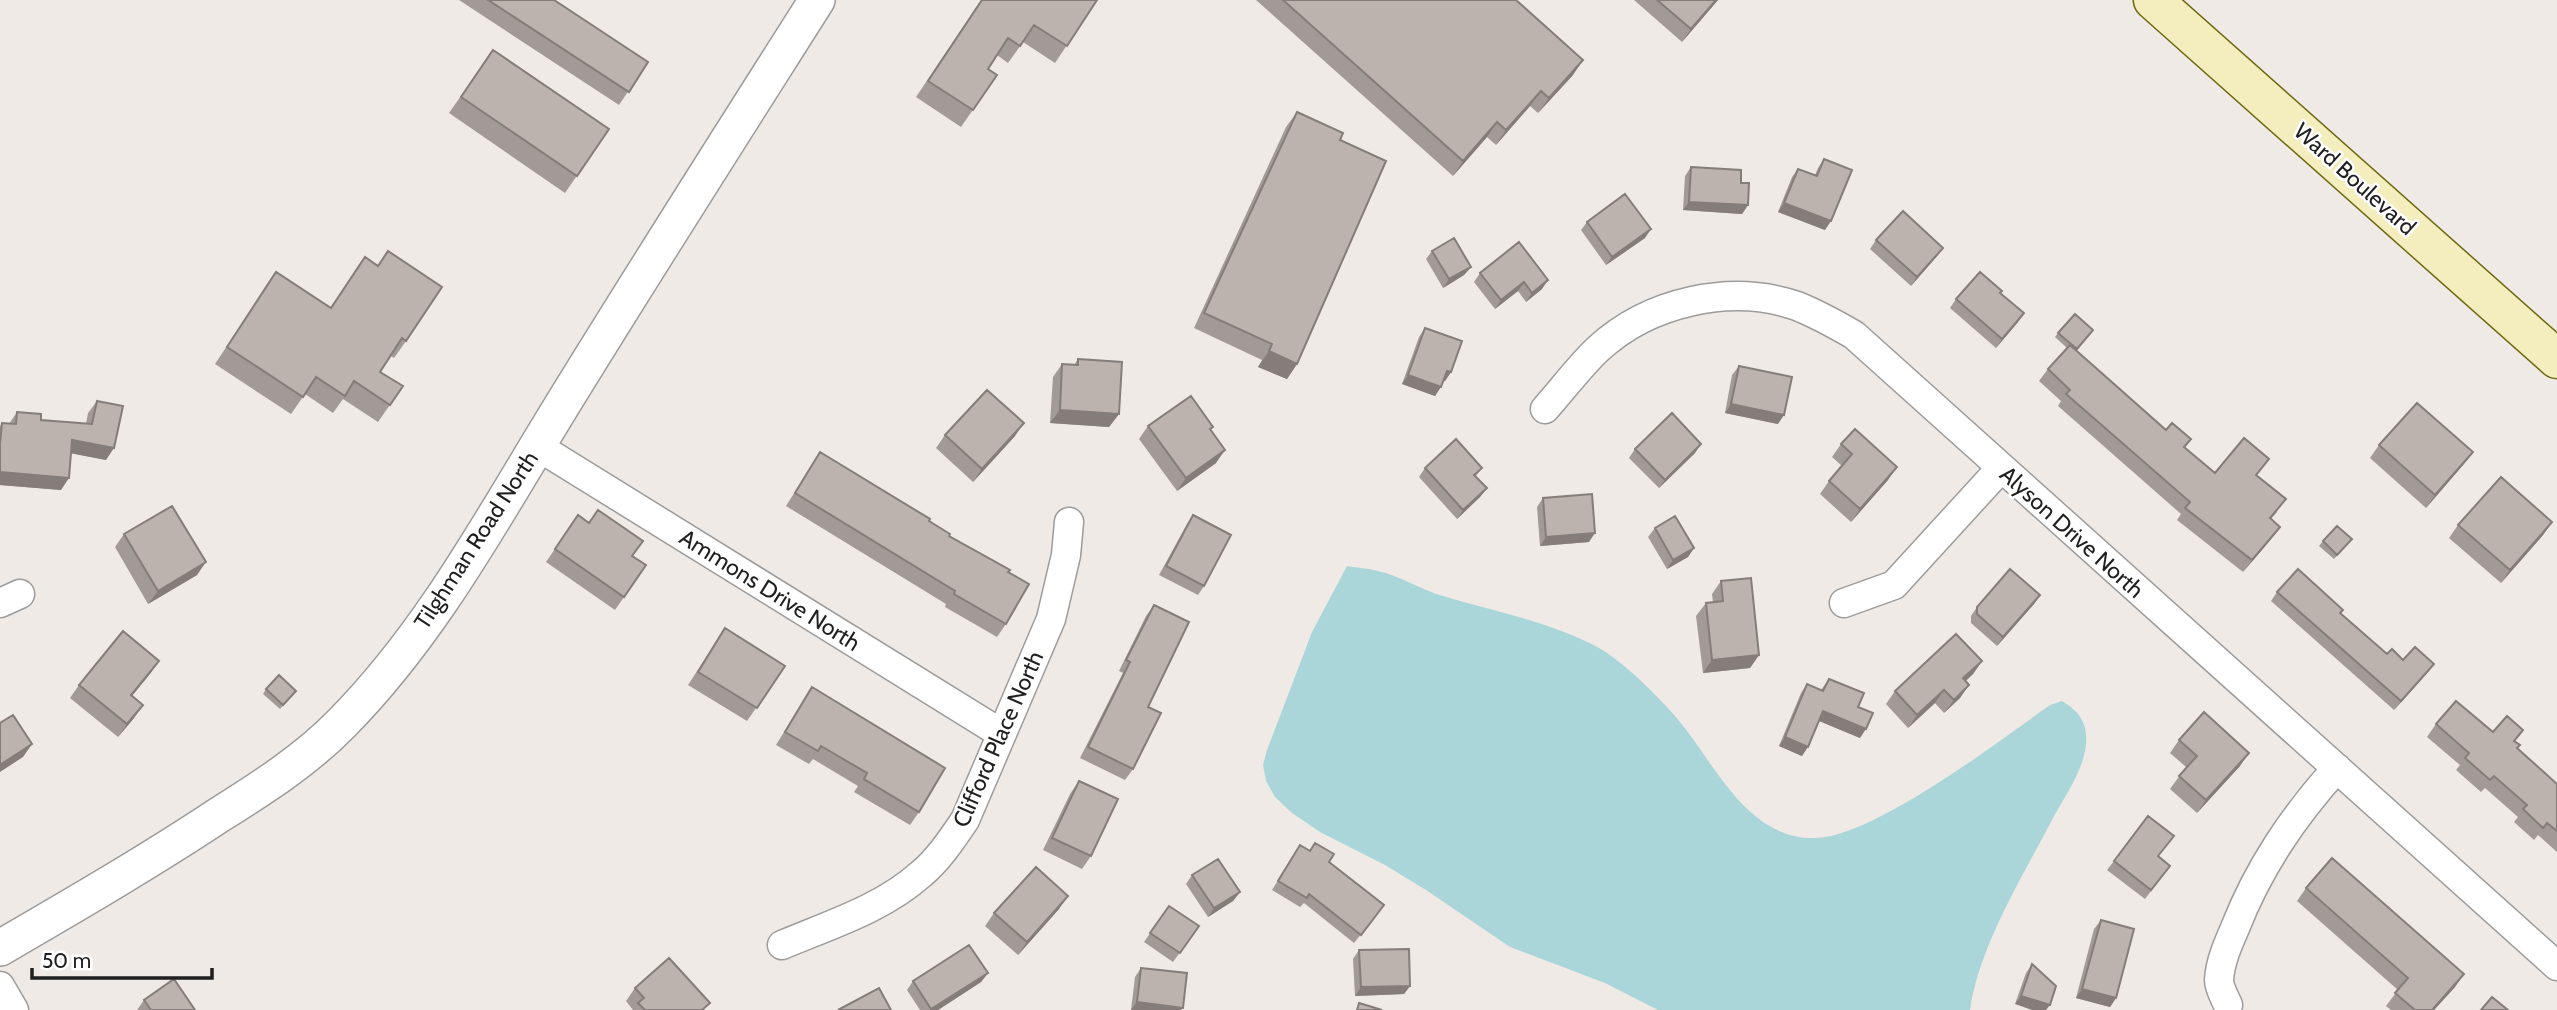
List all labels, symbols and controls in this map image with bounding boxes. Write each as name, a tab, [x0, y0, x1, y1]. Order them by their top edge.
street label: Ward Boulevard	[2288, 117, 2422, 241]
street label: Tilghman Road North	[408, 446, 544, 634]
street label: Alyson Drive North	[1994, 460, 2150, 604]
street label: Ammons Drive North	[675, 523, 865, 657]
street label: Clifford Place North	[947, 647, 1049, 831]
scale bar	[32, 936, 212, 980]
text: 50 m	[42, 948, 91, 973]

